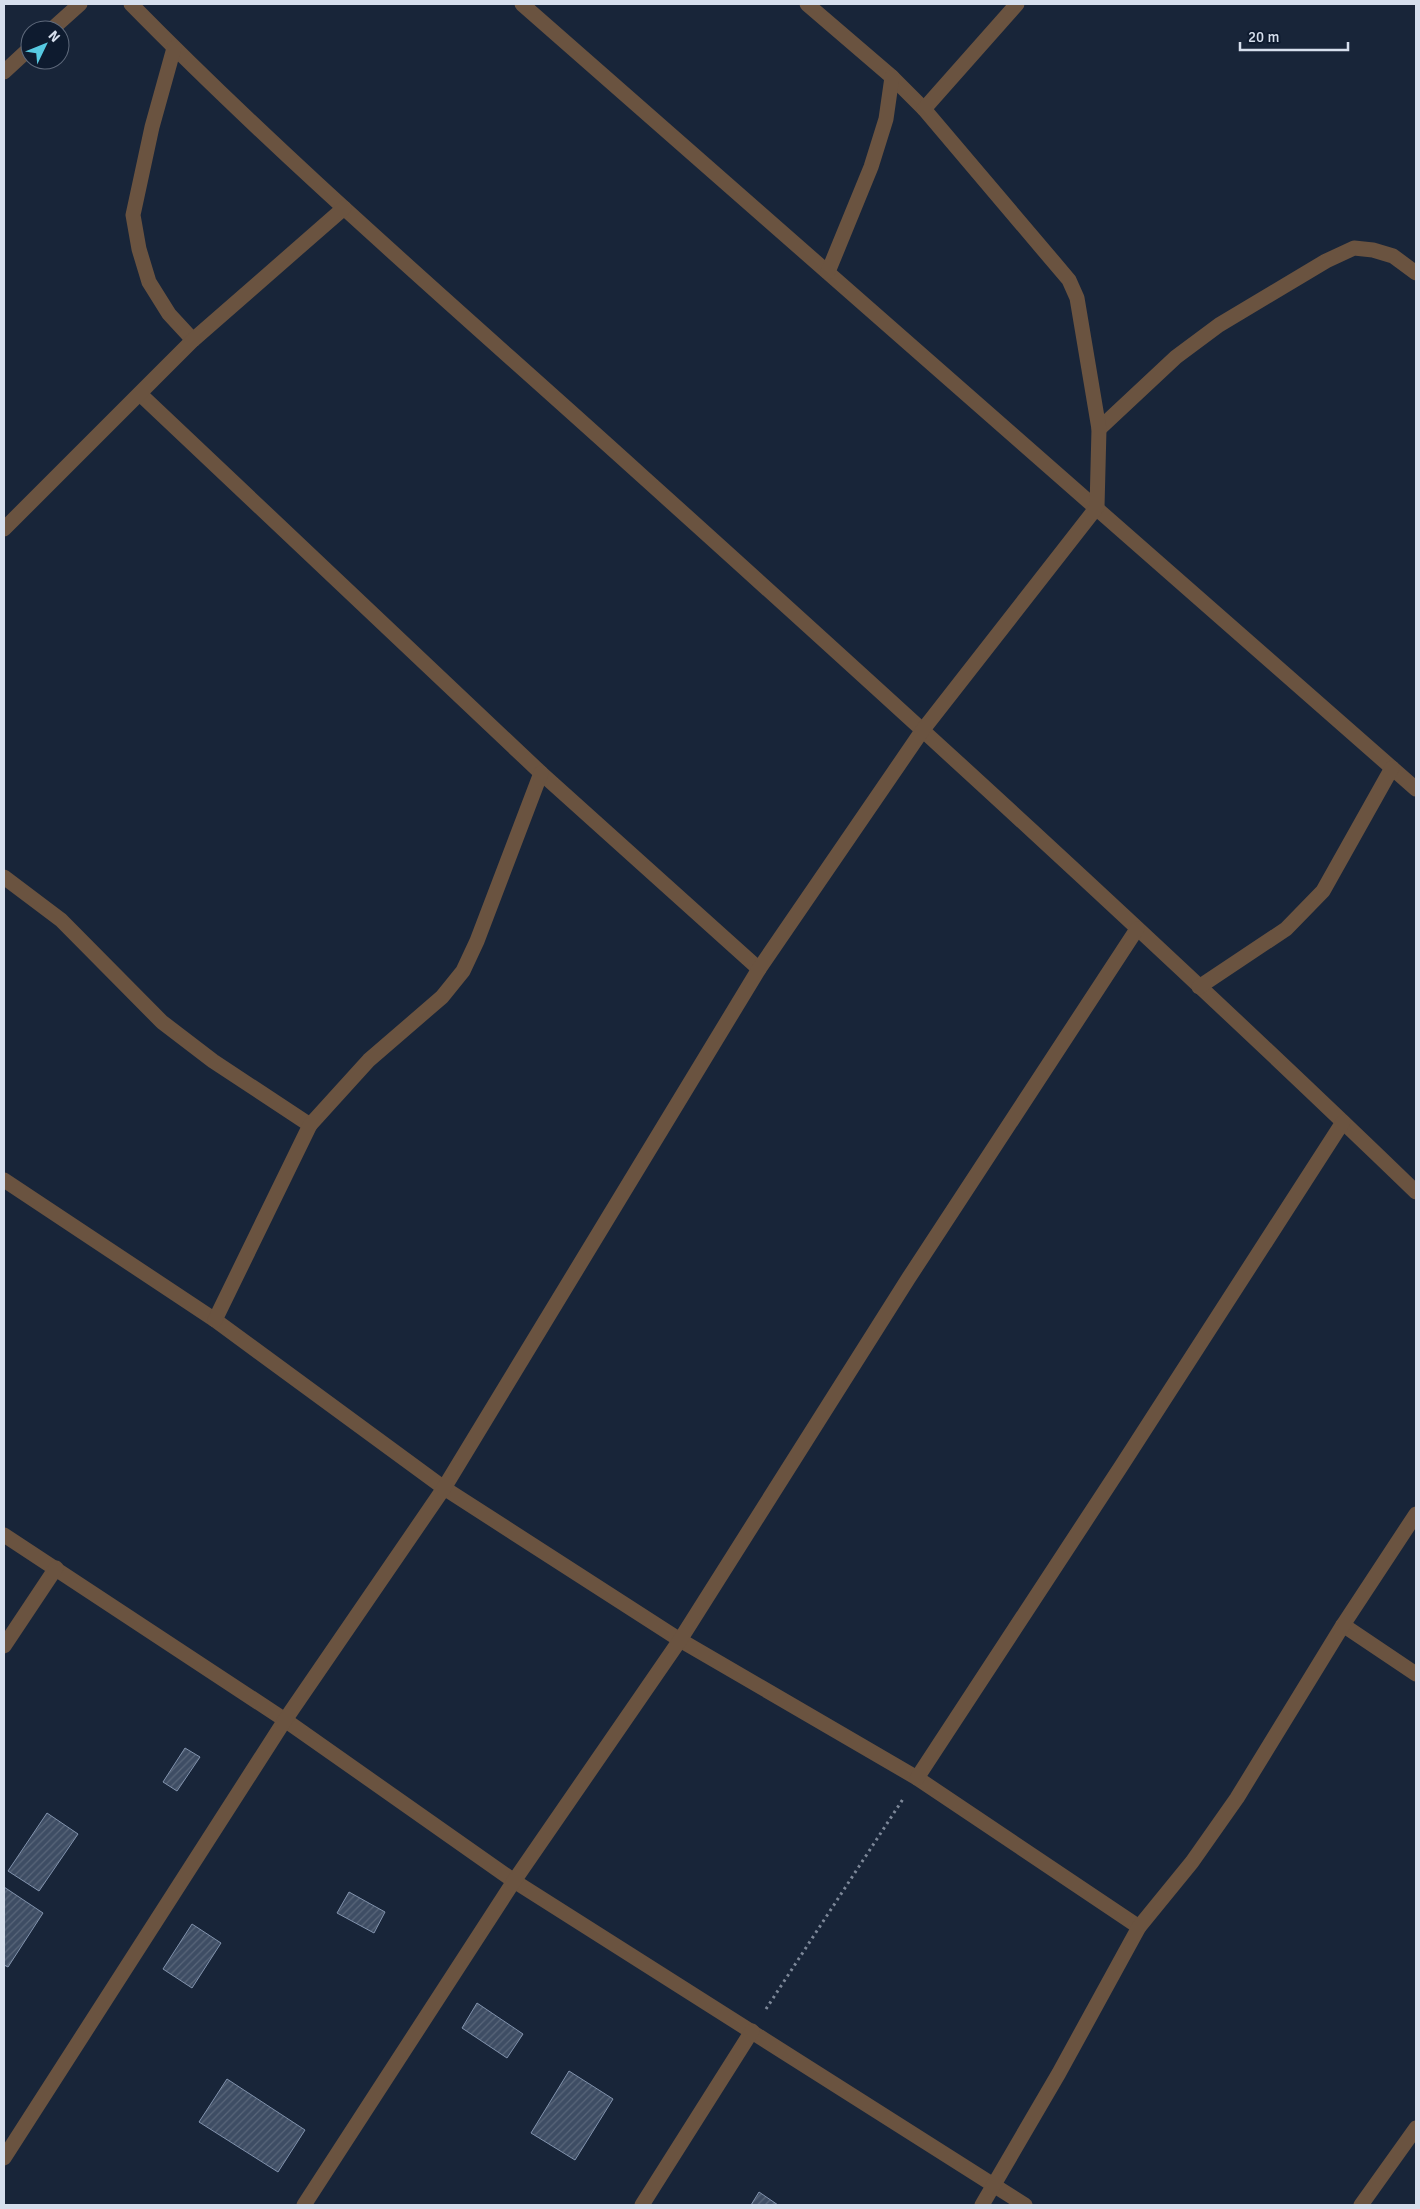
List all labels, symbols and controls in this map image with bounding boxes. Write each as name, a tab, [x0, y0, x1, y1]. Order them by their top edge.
north arrow	[20, 20, 70, 70]
scale bar	[1240, 20, 1348, 52]
text: N	[45, 27, 64, 46]
text: 20 m	[1248, 28, 1279, 46]

